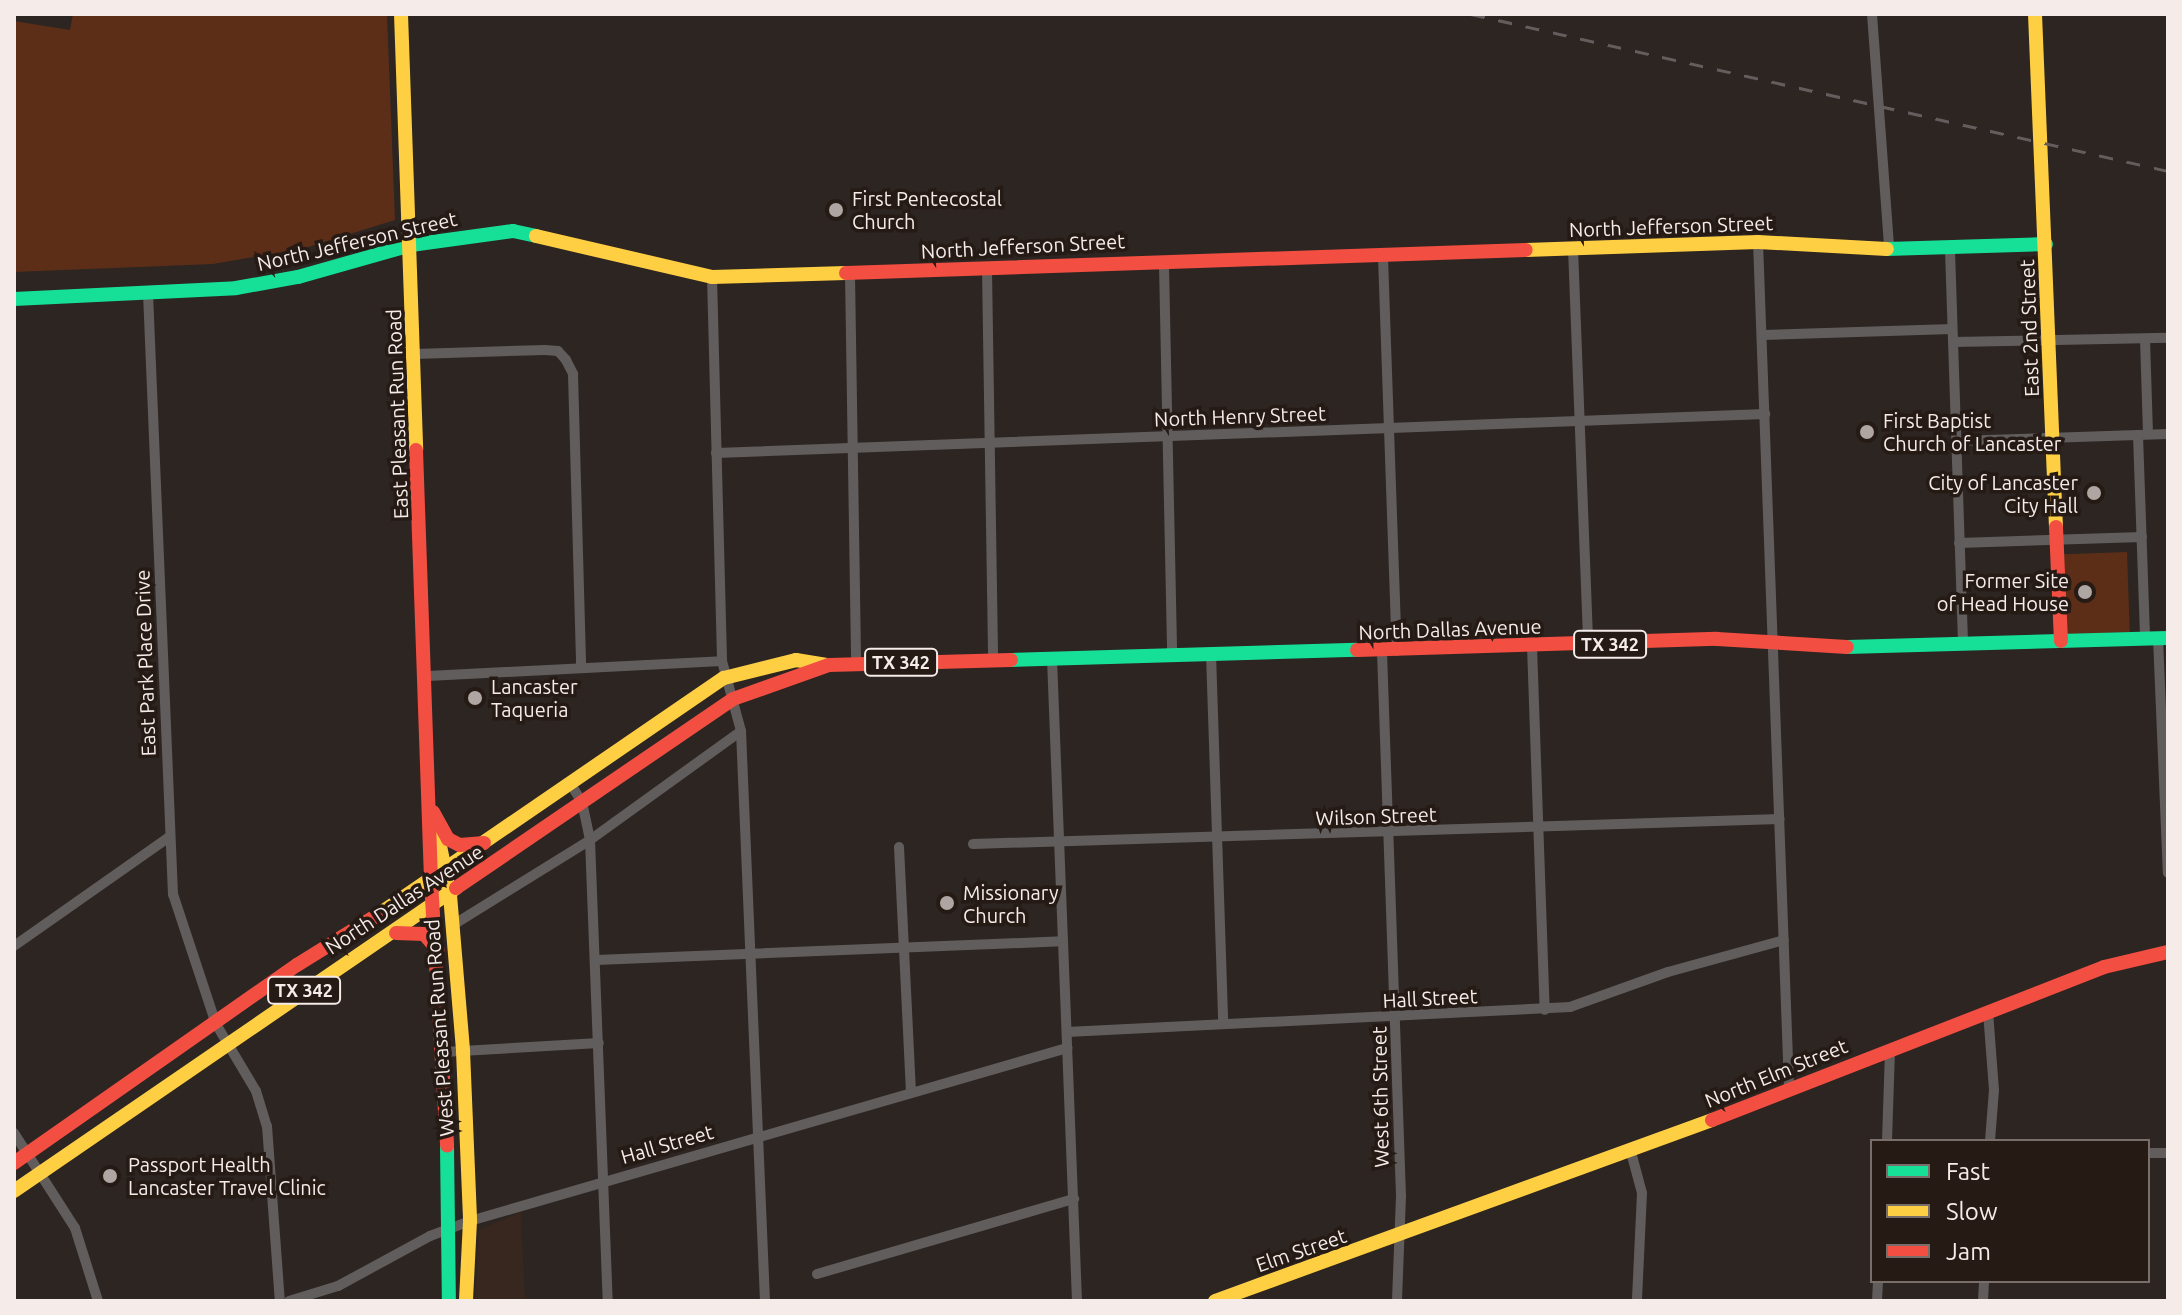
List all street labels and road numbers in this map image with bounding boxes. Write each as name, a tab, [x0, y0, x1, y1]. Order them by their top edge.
street label: North Jefferson Street	[255, 206, 459, 276]
street label: North Jefferson Street	[1568, 210, 1774, 242]
street label: North Jefferson Street	[920, 229, 1126, 263]
street label: East 2nd Street	[2015, 259, 2043, 397]
street label: East Pleasant Run Road	[381, 309, 413, 519]
street label: North Henry Street	[1154, 401, 1326, 431]
street label: East Park Place Drive	[130, 569, 160, 757]
street label: North Dallas Avenue	[1358, 614, 1542, 644]
road number: TX 342	[1572, 630, 1648, 658]
road number: TX 342	[863, 648, 939, 676]
street label: Wilson Street	[1315, 802, 1437, 830]
street label: North Dallas Avenue	[321, 839, 487, 959]
street label: West Pleasant Run Road	[419, 919, 459, 1137]
road number: TX 342	[266, 976, 342, 1004]
street label: Hall Street	[1382, 984, 1478, 1012]
street label: West 6th Street	[1367, 1026, 1393, 1168]
street label: North Elm Street	[1701, 1033, 1851, 1113]
street label: Hall Street	[618, 1119, 716, 1169]
street label: Elm Street	[1253, 1223, 1349, 1277]

